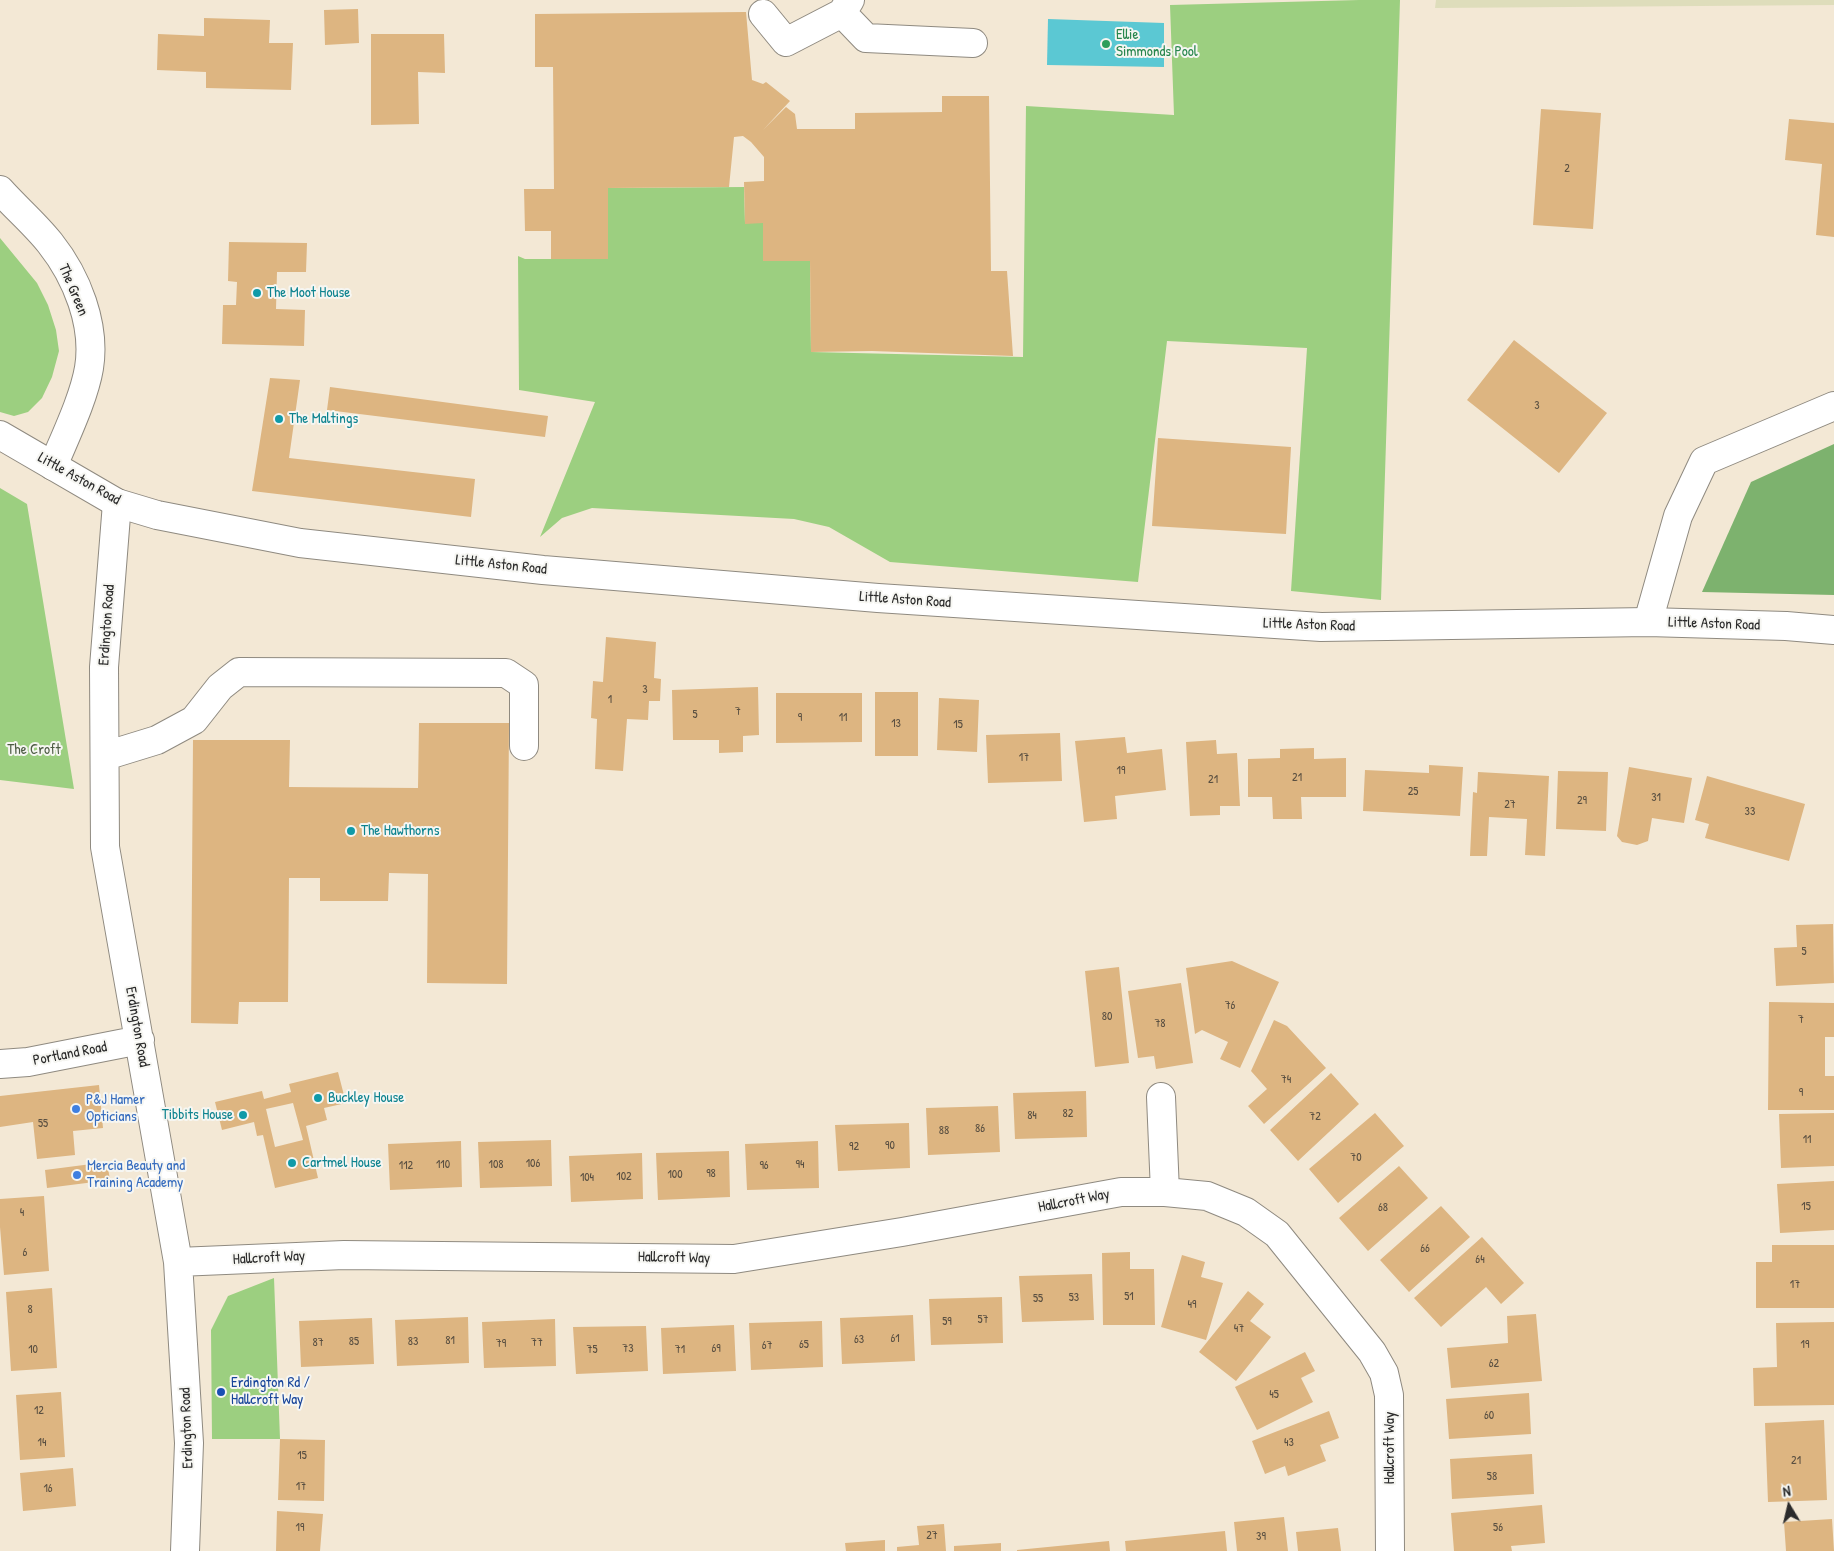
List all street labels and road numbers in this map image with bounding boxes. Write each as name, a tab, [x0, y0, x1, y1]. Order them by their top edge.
street label: The Green	[54, 261, 92, 319]
street label: Little Aston Road	[34, 449, 124, 509]
street label: Little Aston Road	[454, 551, 548, 579]
street label: Erdington Road	[95, 584, 119, 666]
street label: Little Aston Road	[859, 588, 951, 612]
street label: Little Aston Road	[1668, 613, 1760, 635]
street label: Little Aston Road	[1263, 614, 1355, 636]
street label: Erdington Road	[121, 986, 153, 1068]
street label: Portland Road	[32, 1038, 108, 1070]
street label: Hallcroft Way	[1037, 1185, 1111, 1217]
street label: Hallcroft Way	[232, 1247, 306, 1269]
street label: Hallcroft Way	[638, 1248, 710, 1268]
street label: Erdington Road	[177, 1387, 197, 1469]
street label: Hallcroft Way	[1381, 1412, 1399, 1484]

